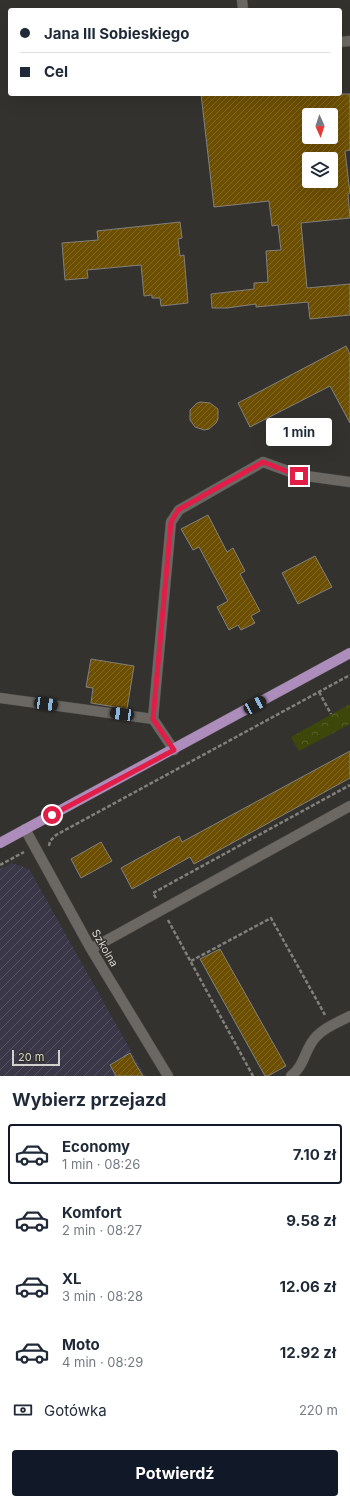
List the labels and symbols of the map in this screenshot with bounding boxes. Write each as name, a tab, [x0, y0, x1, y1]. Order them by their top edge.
north arrow	[302, 108, 338, 144]
callout: 1 min	[266, 418, 332, 446]
route end	[290, 467, 308, 485]
car	[242, 694, 268, 716]
car	[33, 696, 59, 712]
car	[109, 706, 135, 722]
route start	[43, 806, 61, 824]
street label: Szkolna	[89, 927, 121, 969]
scale bar	[12, 1048, 60, 1067]

